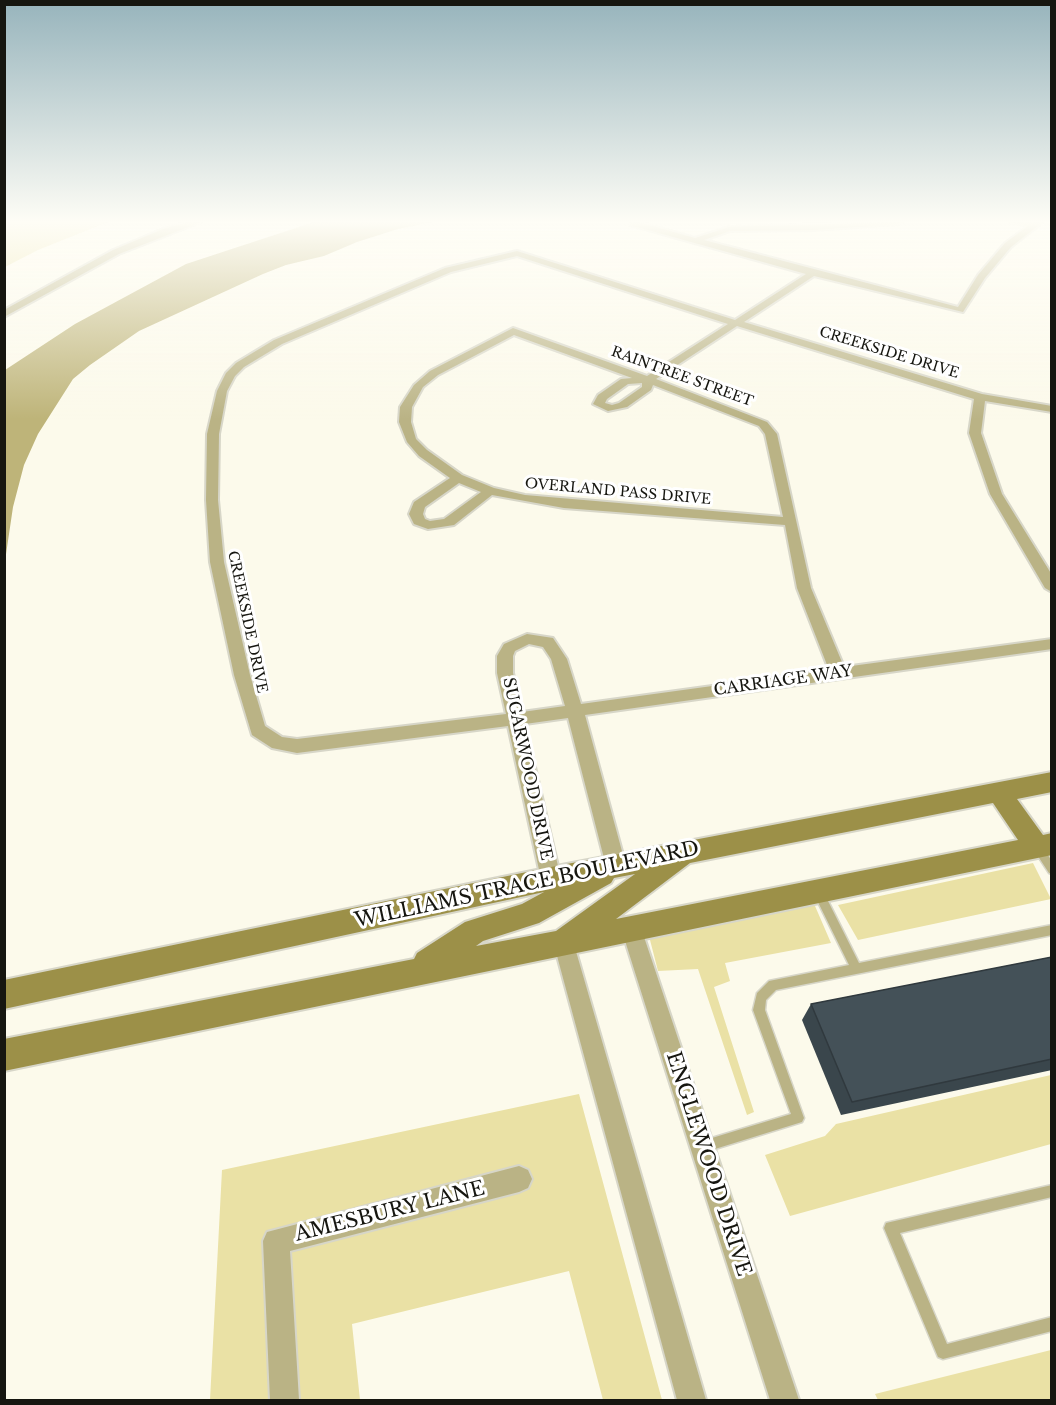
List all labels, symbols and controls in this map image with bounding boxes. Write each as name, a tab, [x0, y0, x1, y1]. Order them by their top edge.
street label: CREEKSIDE DRIVE	[817, 324, 961, 382]
street label: RAINTREE STREET	[609, 344, 755, 410]
street label: OVERLAND PASS DRIVE	[524, 475, 712, 509]
street label: CREEKSIDE DRIVE	[224, 549, 270, 695]
street label: CARRIAGE WAY	[712, 662, 854, 700]
street label: SUGARWOOD DRIVE	[498, 676, 556, 862]
street label: WILLIAMS TRACE BOULEVARD	[353, 837, 701, 933]
street label: ENGLEWOOD DRIVE	[660, 1049, 756, 1279]
street label: AMESBURY LANE	[293, 1177, 487, 1247]

